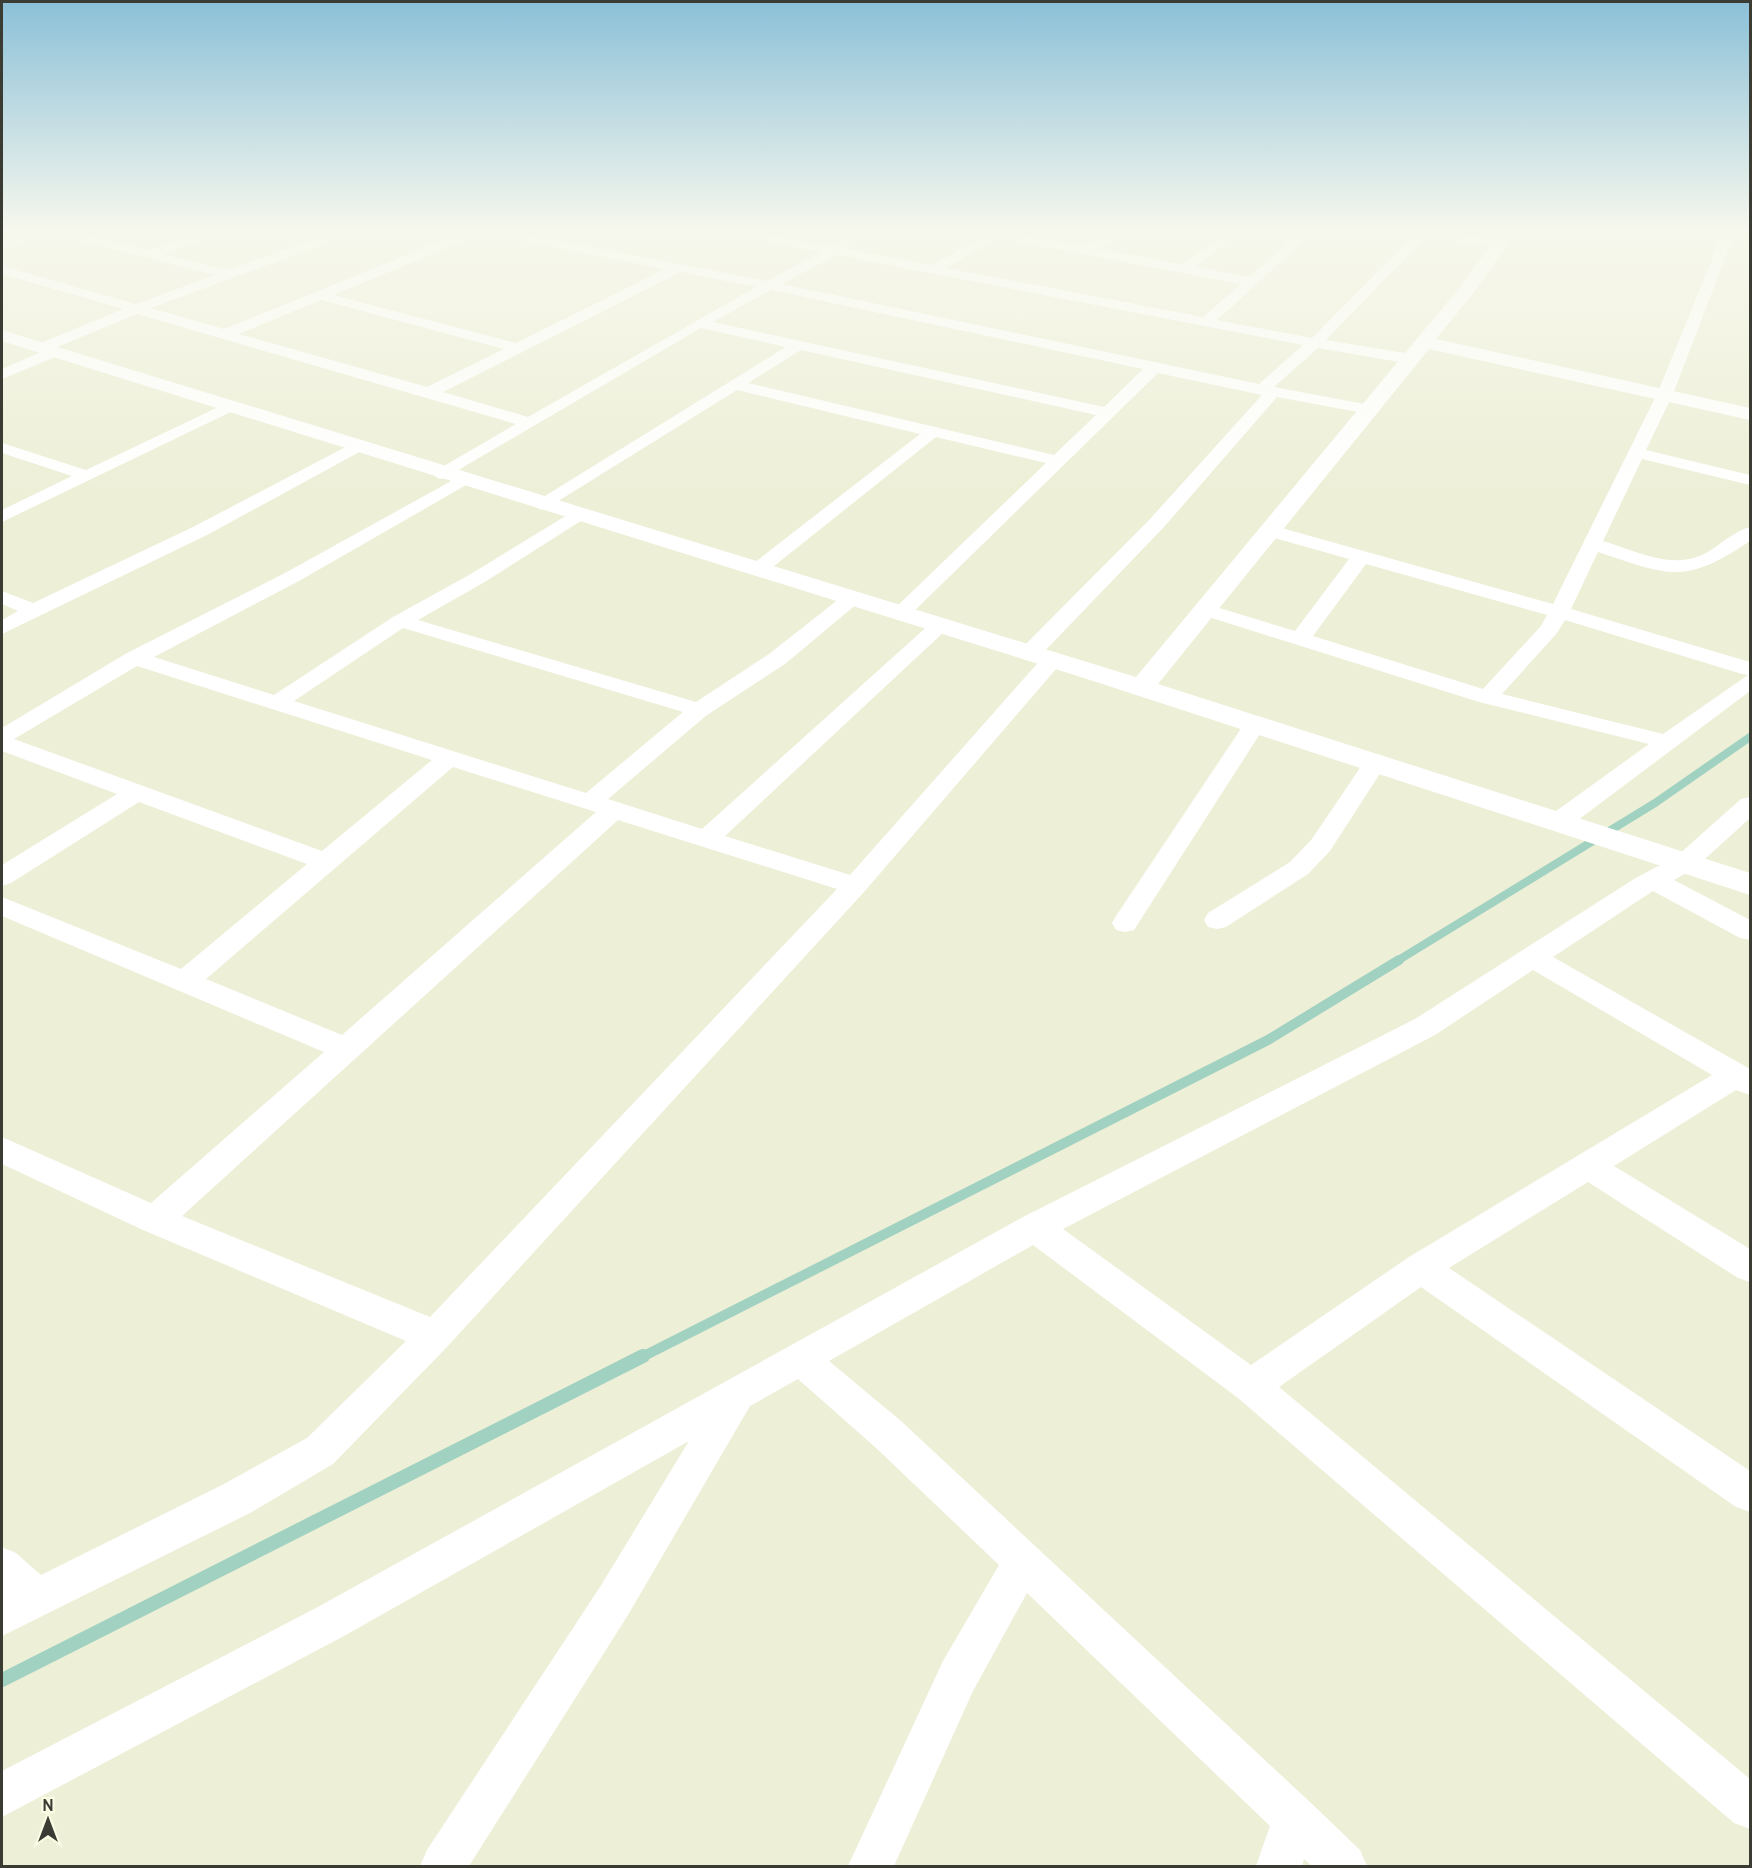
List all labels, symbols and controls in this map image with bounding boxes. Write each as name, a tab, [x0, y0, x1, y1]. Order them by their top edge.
north arrow	[18, 1790, 78, 1850]
text: N	[42, 1797, 54, 1817]

